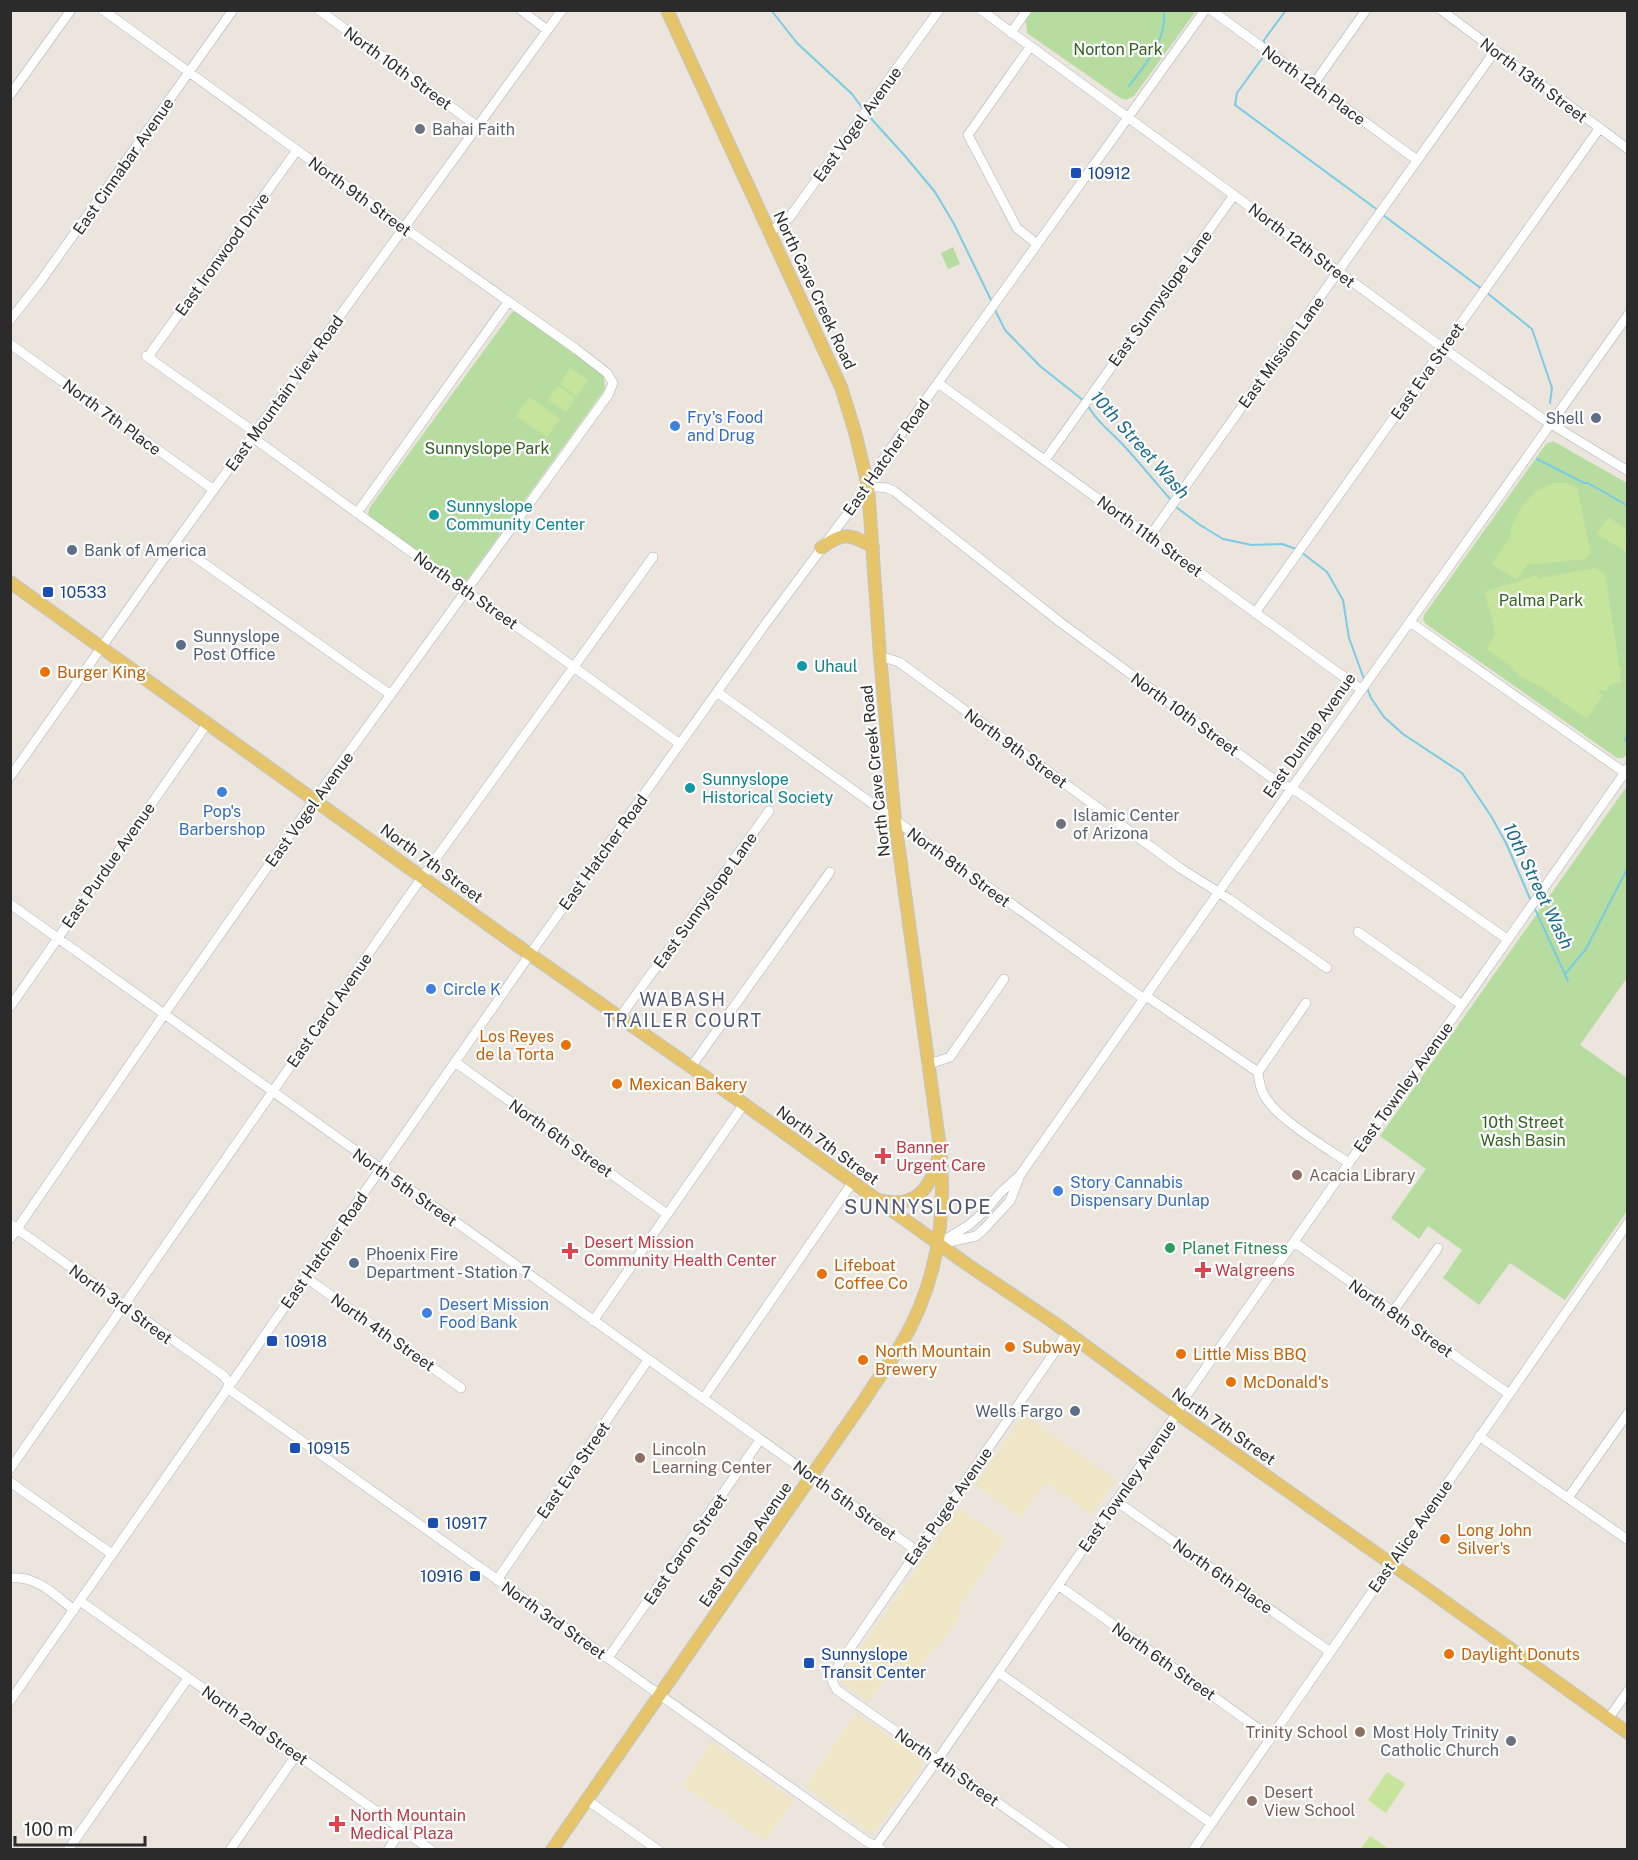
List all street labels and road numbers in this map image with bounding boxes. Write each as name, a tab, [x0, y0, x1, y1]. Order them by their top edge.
street label: North 10th Street	[340, 23, 455, 114]
street label: North 13th Street	[1476, 34, 1591, 127]
street label: North 12th Place	[1258, 41, 1369, 129]
street label: East Vogel Avenue	[809, 63, 906, 186]
street label: East Cinnabar Avenue	[69, 94, 178, 238]
street label: North 9th Street	[305, 153, 415, 240]
street label: East Ironwood Drive	[171, 189, 273, 320]
street label: North 12th Street	[1245, 199, 1359, 292]
street label: North Cave Creek Road	[769, 208, 860, 372]
street label: East Sunnyslope Lane	[1105, 227, 1216, 370]
street label: East Mission Lane	[1235, 293, 1328, 412]
street label: East Mountain View Road	[222, 312, 347, 475]
street label: East Eva Street	[1387, 319, 1468, 423]
street label: North 7th Place	[59, 375, 165, 459]
street label: East Hatcher Road	[839, 395, 934, 519]
street label: North 11th Street	[1093, 492, 1206, 581]
street label: North 8th Street	[410, 547, 521, 633]
street label: North 10th Street	[1127, 669, 1242, 760]
street label: East Dunlap Avenue	[1259, 669, 1360, 801]
street label: North Cave Creek Road	[857, 684, 894, 858]
street label: North 9th Street	[961, 705, 1071, 792]
street label: East Vogel Avenue	[261, 748, 358, 871]
street label: East Hatcher Road	[555, 791, 652, 914]
street label: East Purdue Avenue	[58, 799, 159, 932]
street label: North 7th Street	[377, 820, 487, 907]
street label: North 8th Street	[903, 824, 1014, 911]
street label: East Sunnyslope Lane	[650, 829, 761, 972]
street label: East Carol Avenue	[283, 949, 376, 1071]
street label: East Townley Avenue	[1350, 1018, 1457, 1156]
street label: North 6th Street	[505, 1096, 616, 1181]
street label: North 7th Street	[773, 1102, 883, 1189]
street label: North 5th Street	[349, 1144, 460, 1230]
street label: East Hatcher Road	[277, 1188, 372, 1312]
street label: North 3rd Street	[65, 1261, 176, 1348]
street label: North 8th Street	[1345, 1275, 1456, 1361]
street label: North 4th Street	[327, 1290, 438, 1375]
street label: North 7th Street	[1168, 1384, 1279, 1469]
street label: East Townley Avenue	[1075, 1417, 1180, 1556]
street label: East Eva Street	[533, 1418, 614, 1522]
street label: East Puget Avenue	[901, 1444, 996, 1569]
street label: North 5th Street	[789, 1457, 900, 1544]
street label: East Alice Avenue	[1364, 1476, 1456, 1596]
street label: East Dunlap Avenue	[695, 1478, 796, 1610]
street label: East Caron Street	[640, 1490, 731, 1609]
street label: North 6th Place	[1169, 1535, 1276, 1618]
street label: North 3rd Street	[498, 1577, 609, 1663]
street label: North 6th Street	[1108, 1619, 1219, 1704]
street label: North 2nd Street	[198, 1682, 311, 1769]
street label: North 4th Street	[891, 1725, 1002, 1810]

